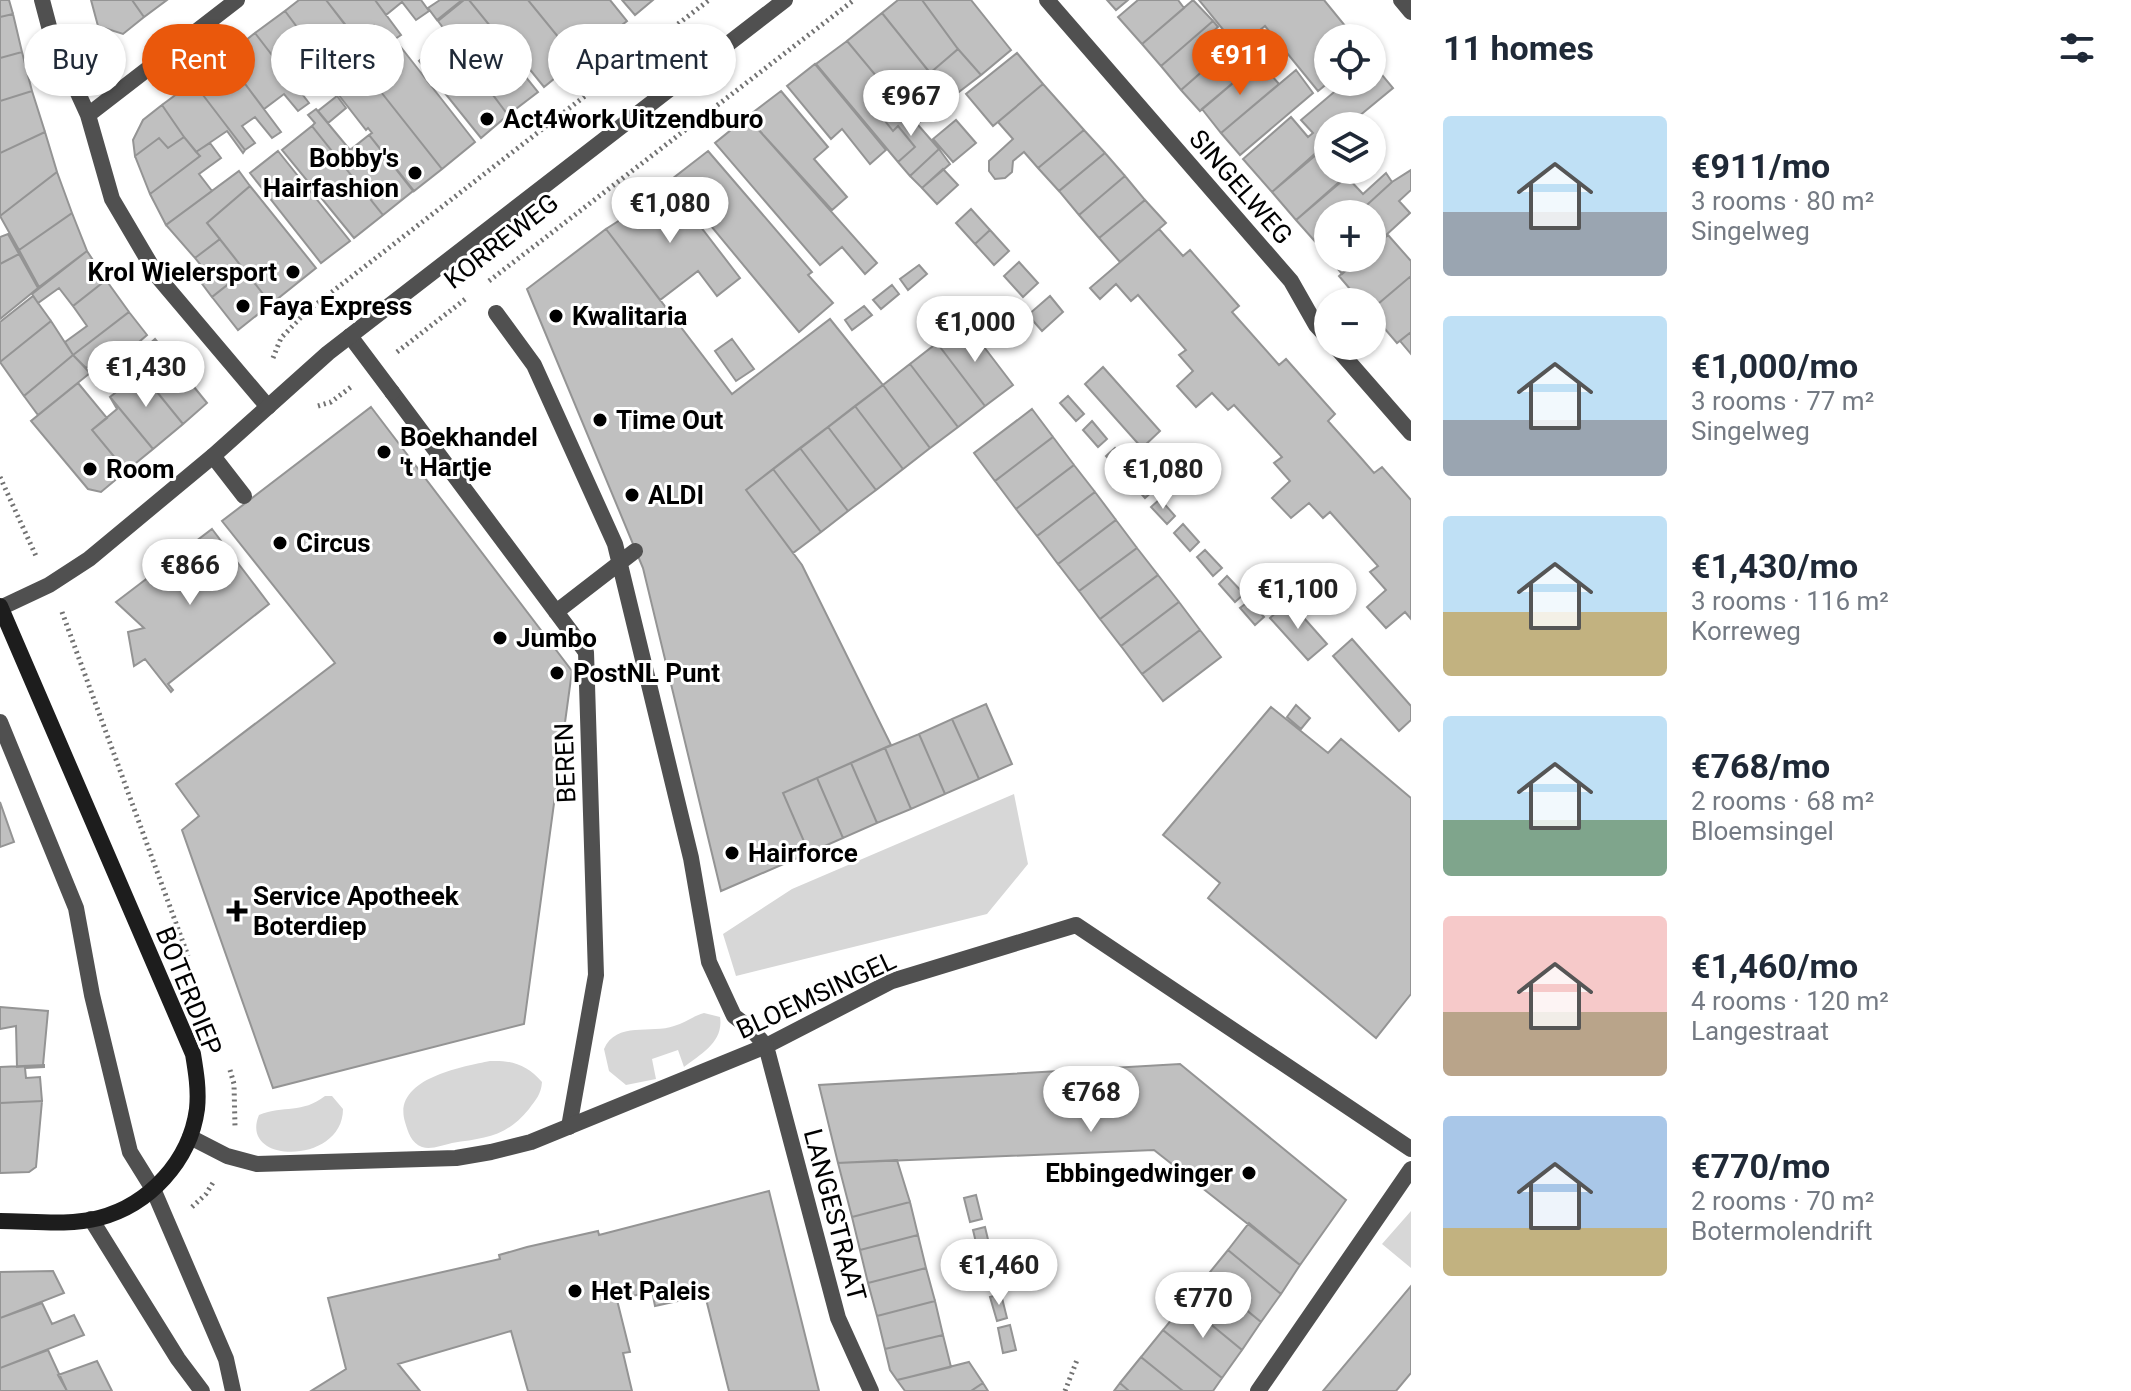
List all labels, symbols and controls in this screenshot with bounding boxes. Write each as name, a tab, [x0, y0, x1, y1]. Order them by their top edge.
chip: Buy	[24, 24, 126, 96]
chip: Rent	[142, 24, 255, 96]
chip: Filters	[271, 24, 404, 96]
chip: New	[420, 24, 532, 96]
chip: Apartment	[548, 24, 736, 96]
map controls	[1314, 24, 1386, 360]
button: locate	[1314, 24, 1386, 96]
icon: filters	[2055, 26, 2099, 70]
text: 11 homes	[1443, 28, 1594, 68]
pin: €911	[1193, 29, 1287, 97]
text: €911	[1210, 40, 1270, 70]
pin: €967	[864, 70, 958, 138]
text: €967	[881, 81, 941, 111]
place label: Act4work Uitzendburo	[503, 104, 763, 134]
marker: Act4work Uitzendburo	[478, 110, 496, 128]
button: layers	[1314, 112, 1386, 184]
street label: SINGELWEG	[1183, 124, 1299, 250]
place label: Bobby's Hairfashion	[263, 143, 399, 203]
text: €911/mo	[1691, 146, 1830, 186]
icon: home	[1507, 148, 1603, 244]
marker: Bobby's Hairfashion	[406, 164, 424, 182]
pin: €1,080	[605, 177, 735, 245]
text: 3 rooms · 80 m²	[1691, 186, 1874, 216]
street label: KORREWEG	[438, 187, 564, 295]
text: €1,080	[630, 188, 710, 218]
button: +	[1314, 200, 1386, 272]
text: Singelweg	[1691, 216, 1810, 246]
place label: Krol Wielersport	[88, 257, 277, 287]
marker: Krol Wielersport	[284, 263, 302, 281]
button: −	[1314, 288, 1386, 360]
place label: Faya Express	[259, 291, 412, 321]
pin: €1,000	[910, 296, 1040, 364]
marker: Faya Express	[234, 297, 252, 315]
place label: Kwalitaria	[572, 301, 688, 331]
marker: Kwalitaria	[547, 307, 565, 325]
text: €1,000	[935, 307, 1015, 337]
pin: €1,430	[81, 341, 211, 409]
text: €1,000/mo	[1691, 346, 1858, 386]
icon: home	[1507, 348, 1603, 444]
text: €1,430	[106, 352, 186, 382]
text: 3 rooms · 77 m²	[1691, 386, 1874, 416]
place label: Time Out	[616, 405, 724, 435]
marker: Time Out	[591, 411, 609, 429]
text: Singelweg	[1691, 416, 1810, 446]
place label: Boekhandel 't Hartje	[400, 422, 538, 482]
marker: Boekhandel 't Hartje	[375, 443, 393, 461]
pin: €1,080	[1098, 443, 1228, 511]
place label: Room	[106, 454, 175, 484]
text: €1,080	[1123, 454, 1203, 484]
marker: Room	[81, 460, 99, 478]
place label: ALDI	[648, 480, 704, 510]
marker: ALDI	[623, 486, 641, 504]
place label: Circus	[296, 528, 371, 558]
marker: Circus	[271, 534, 289, 552]
pin: €866	[143, 539, 237, 607]
text: €1,430/mo	[1691, 546, 1858, 586]
icon: home	[1507, 548, 1603, 644]
text: €866	[160, 550, 220, 580]
pin: €1,100	[1233, 563, 1363, 631]
text: €1,100	[1258, 574, 1338, 604]
text: 3 rooms · 116 m²	[1691, 586, 1889, 616]
text: Korreweg	[1691, 616, 1801, 646]
place label: Jumbo	[516, 623, 597, 653]
marker: Jumbo	[491, 629, 509, 647]
place label: PostNL Punt	[573, 658, 720, 688]
marker: PostNL Punt	[548, 664, 566, 682]
street label: BEREN	[549, 722, 581, 804]
text: €768/mo	[1691, 746, 1830, 786]
icon: home	[1507, 748, 1603, 844]
text: 2 rooms · 68 m²	[1691, 786, 1874, 816]
text: Bloemsingel	[1691, 816, 1834, 846]
place label: Hairforce	[748, 838, 858, 868]
marker: Hairforce	[723, 844, 741, 862]
place label: Service Apotheek Boterdiep	[253, 881, 460, 941]
marker: Service Apotheek Boterdiep	[228, 902, 246, 920]
street label: BOTERDIEP	[150, 923, 228, 1059]
street label: BLOEMSINGEL	[732, 945, 900, 1045]
text: €1,460/mo	[1691, 946, 1858, 986]
icon: home	[1507, 948, 1603, 1044]
text: 4 rooms · 120 m²	[1691, 986, 1889, 1016]
text: Langestraat	[1691, 1016, 1829, 1046]
pin: €768	[1044, 1066, 1138, 1134]
text: €768	[1061, 1077, 1121, 1107]
street label: LANGESTRAAT	[798, 1126, 872, 1304]
text: €770/mo	[1691, 1146, 1830, 1186]
icon: home	[1507, 1148, 1603, 1244]
place label: Ebbingedwinger	[1045, 1158, 1233, 1188]
marker: Ebbingedwinger	[1240, 1164, 1258, 1182]
text: 2 rooms · 70 m²	[1691, 1186, 1874, 1216]
text: Botermolendrift	[1691, 1216, 1873, 1246]
pin: €1,460	[934, 1239, 1064, 1307]
text: €1,460	[959, 1250, 1039, 1280]
pin: €770	[1156, 1272, 1250, 1340]
place label: Het Paleis	[591, 1276, 710, 1306]
marker: Het Paleis	[566, 1282, 584, 1300]
text: €770	[1173, 1283, 1233, 1313]

